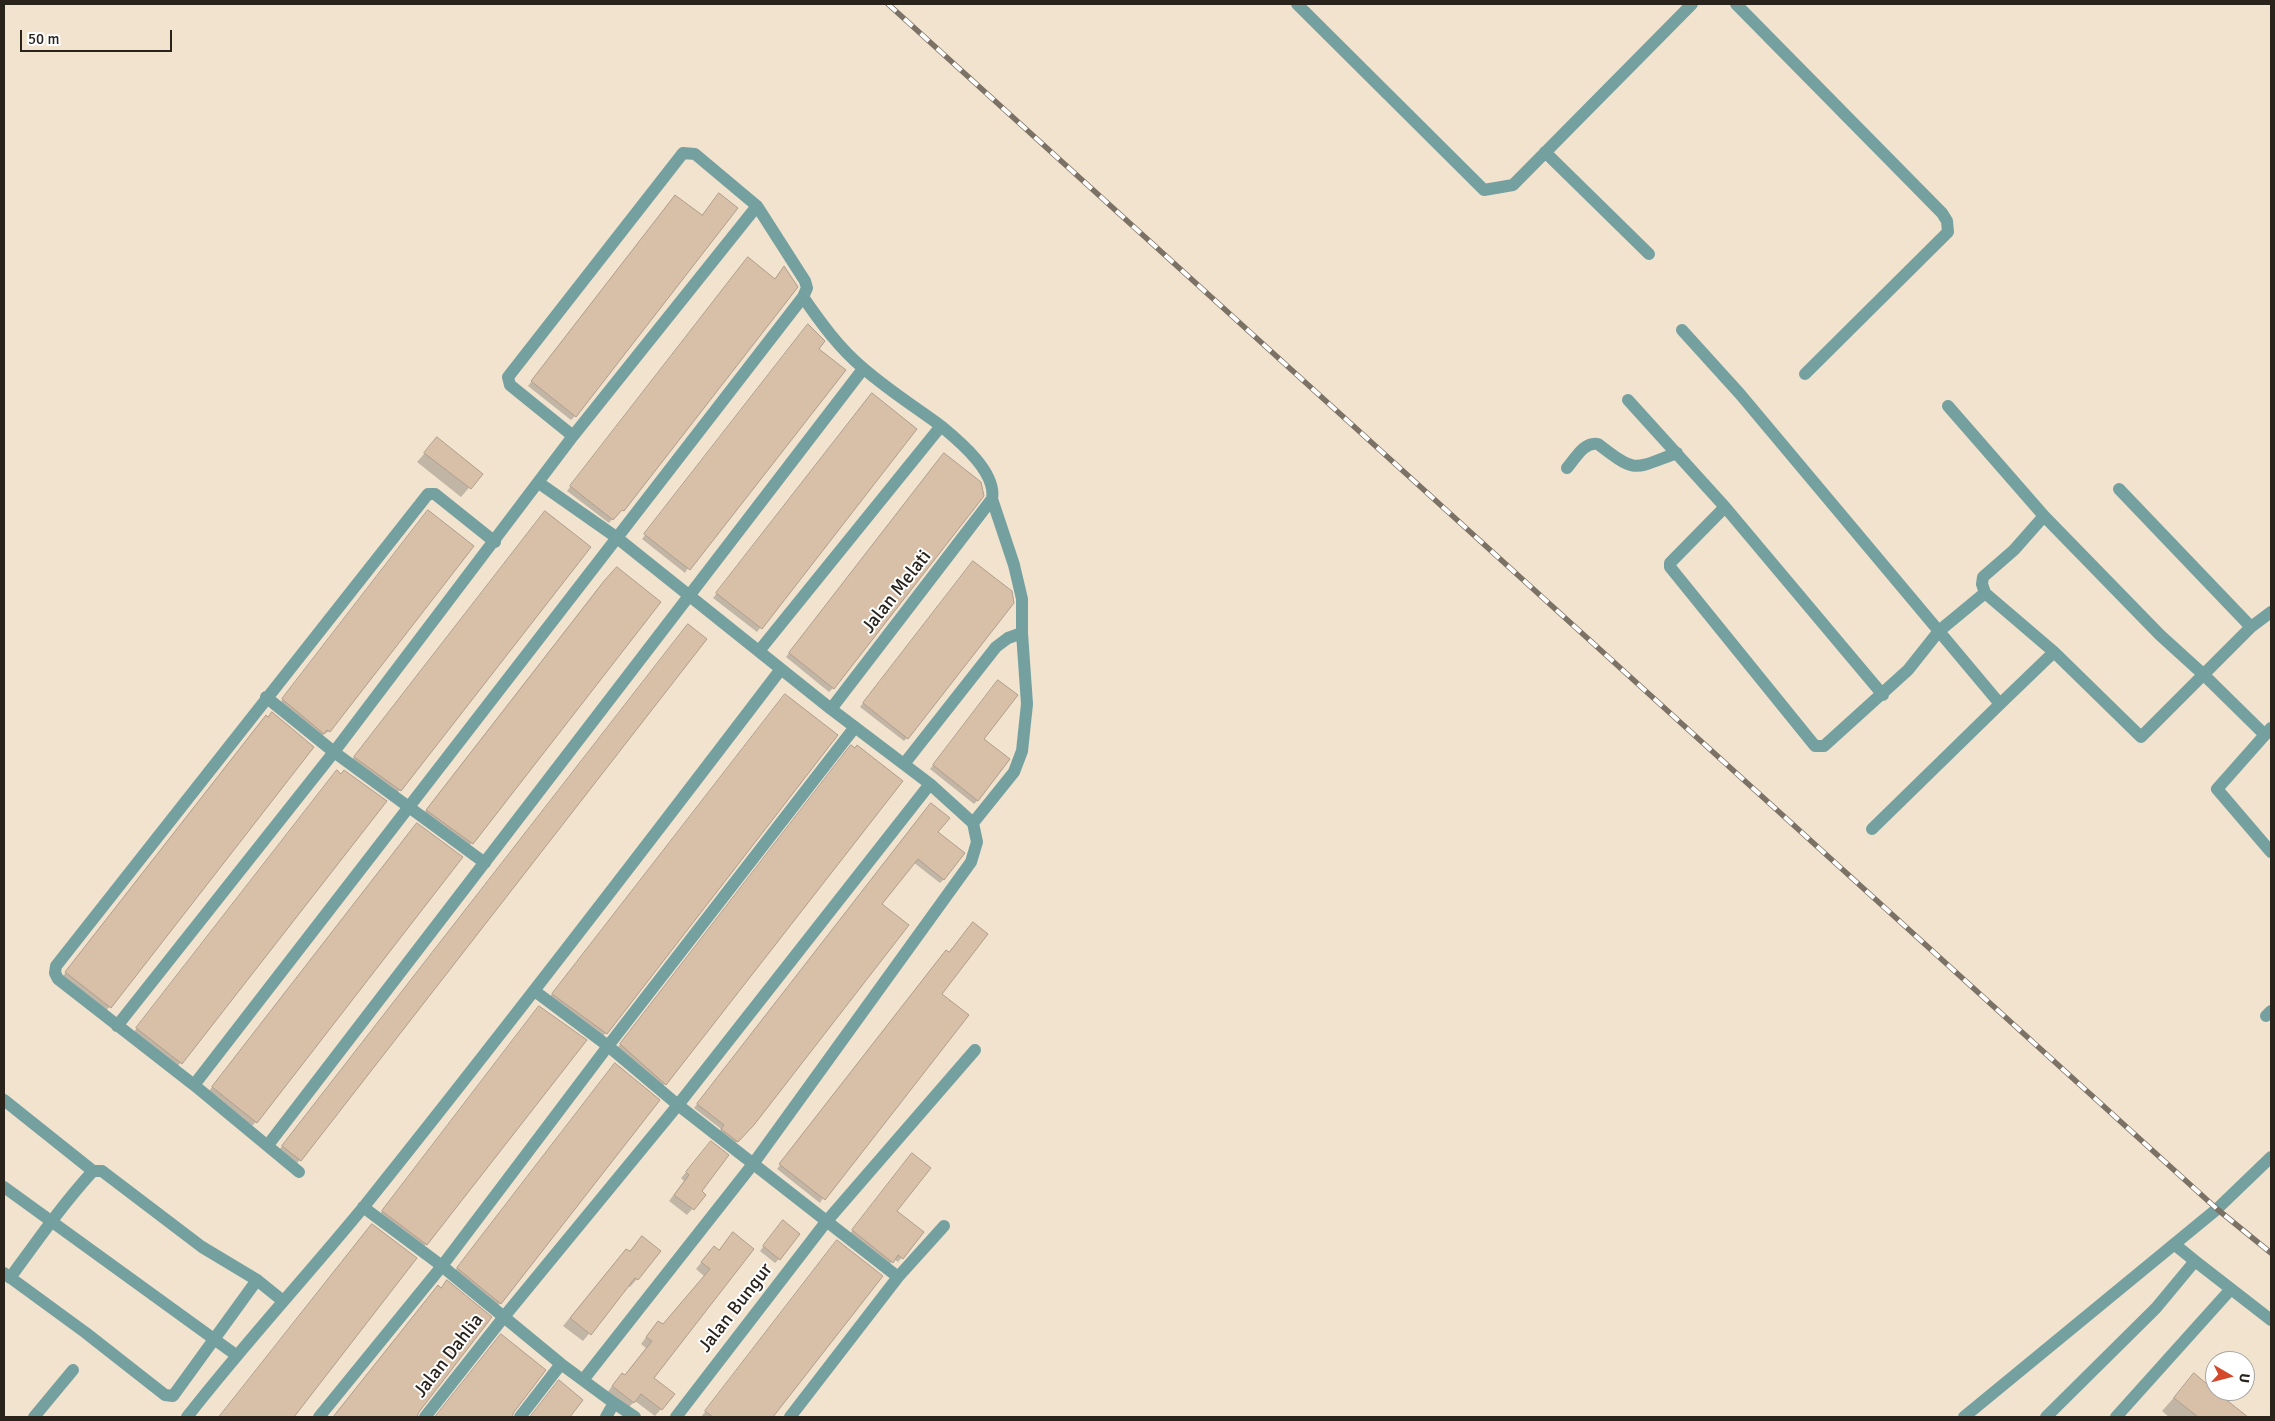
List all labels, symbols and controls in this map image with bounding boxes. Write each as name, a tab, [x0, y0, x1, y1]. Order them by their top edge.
scale bar	[22, 20, 175, 52]
text: 50 m	[28, 30, 59, 48]
street label: Jalan Melati	[857, 546, 937, 638]
street label: Jalan Bungur	[694, 1259, 778, 1357]
street label: Jalan Dahlia	[409, 1310, 489, 1402]
north arrow	[2205, 1351, 2255, 1401]
text: U	[2235, 1372, 2253, 1384]

